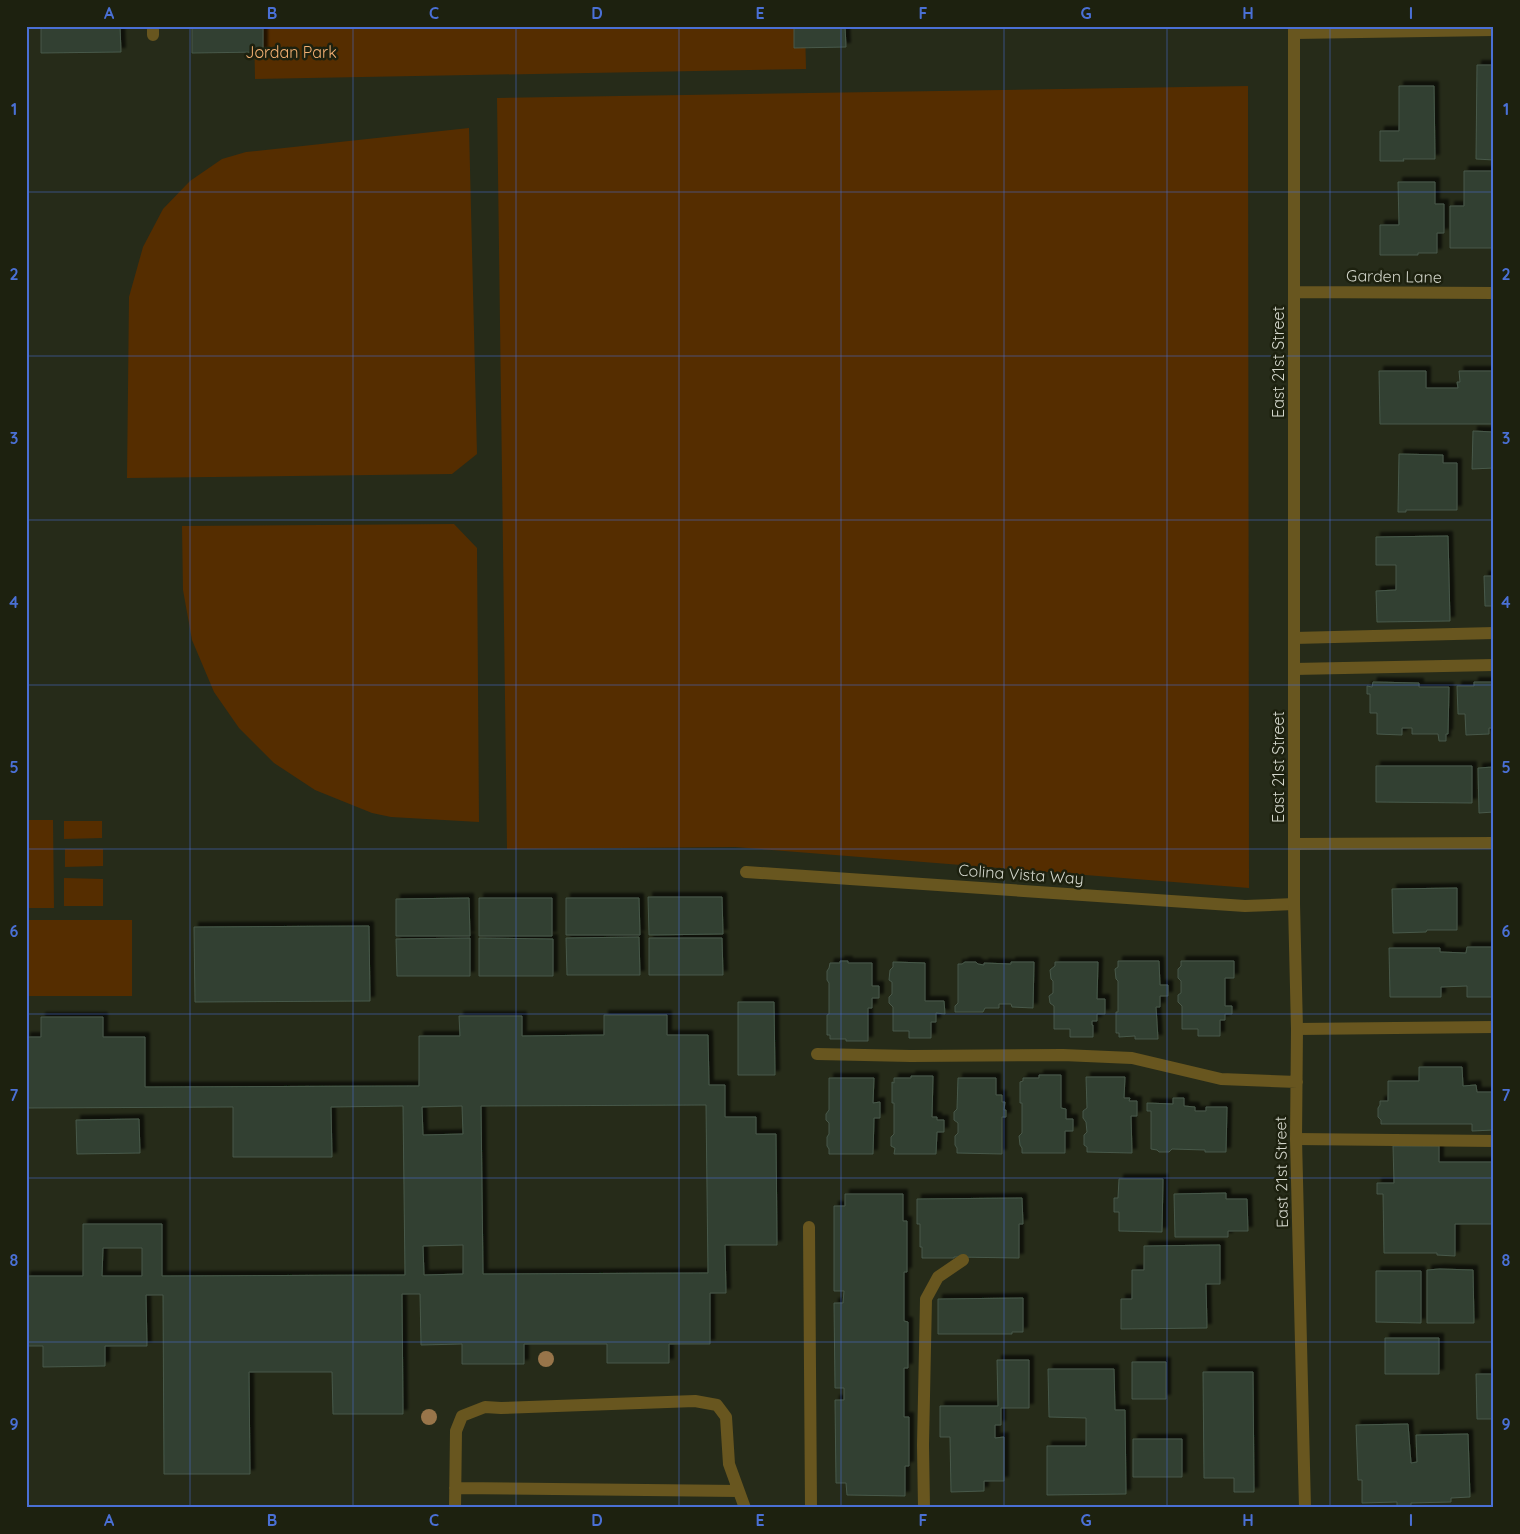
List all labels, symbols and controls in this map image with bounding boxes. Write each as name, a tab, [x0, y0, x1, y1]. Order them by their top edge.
text: A	[104, 3, 115, 23]
text: B	[267, 3, 277, 23]
text: C	[429, 3, 439, 23]
text: D	[591, 3, 603, 23]
text: E	[755, 3, 765, 23]
text: F	[919, 3, 928, 23]
text: G	[1080, 3, 1092, 23]
text: H	[1242, 3, 1254, 23]
text: I	[1409, 3, 1413, 23]
park label: Jordan Park	[245, 42, 337, 62]
text: 1	[11, 99, 17, 119]
text: 1	[1503, 99, 1509, 119]
text: 2	[9, 264, 19, 284]
text: 2	[1501, 264, 1511, 284]
street label: Garden Lane	[1346, 265, 1442, 287]
street label: East 21st Street	[1268, 306, 1288, 418]
text: 3	[10, 428, 18, 448]
text: 3	[1502, 428, 1510, 448]
text: 4	[9, 592, 19, 612]
text: 4	[1501, 592, 1511, 612]
street label: East 21st Street	[1268, 711, 1288, 823]
text: 5	[9, 757, 19, 777]
text: 5	[1501, 757, 1511, 777]
street label: Colina Vista Way	[958, 860, 1084, 888]
text: 6	[10, 921, 19, 941]
text: 6	[1502, 921, 1511, 941]
text: 7	[10, 1085, 19, 1105]
text: 7	[1502, 1085, 1511, 1105]
street label: East 21st Street	[1270, 1116, 1292, 1228]
text: 8	[10, 1250, 19, 1270]
text: 8	[1502, 1250, 1511, 1270]
text: 9	[9, 1414, 19, 1434]
text: 9	[1501, 1414, 1511, 1434]
text: A	[104, 1510, 115, 1530]
text: B	[267, 1510, 277, 1530]
text: C	[429, 1510, 439, 1530]
text: D	[591, 1510, 603, 1530]
text: E	[755, 1510, 765, 1530]
text: F	[919, 1510, 928, 1530]
text: G	[1080, 1510, 1092, 1530]
text: H	[1242, 1510, 1254, 1530]
text: I	[1409, 1510, 1413, 1530]

